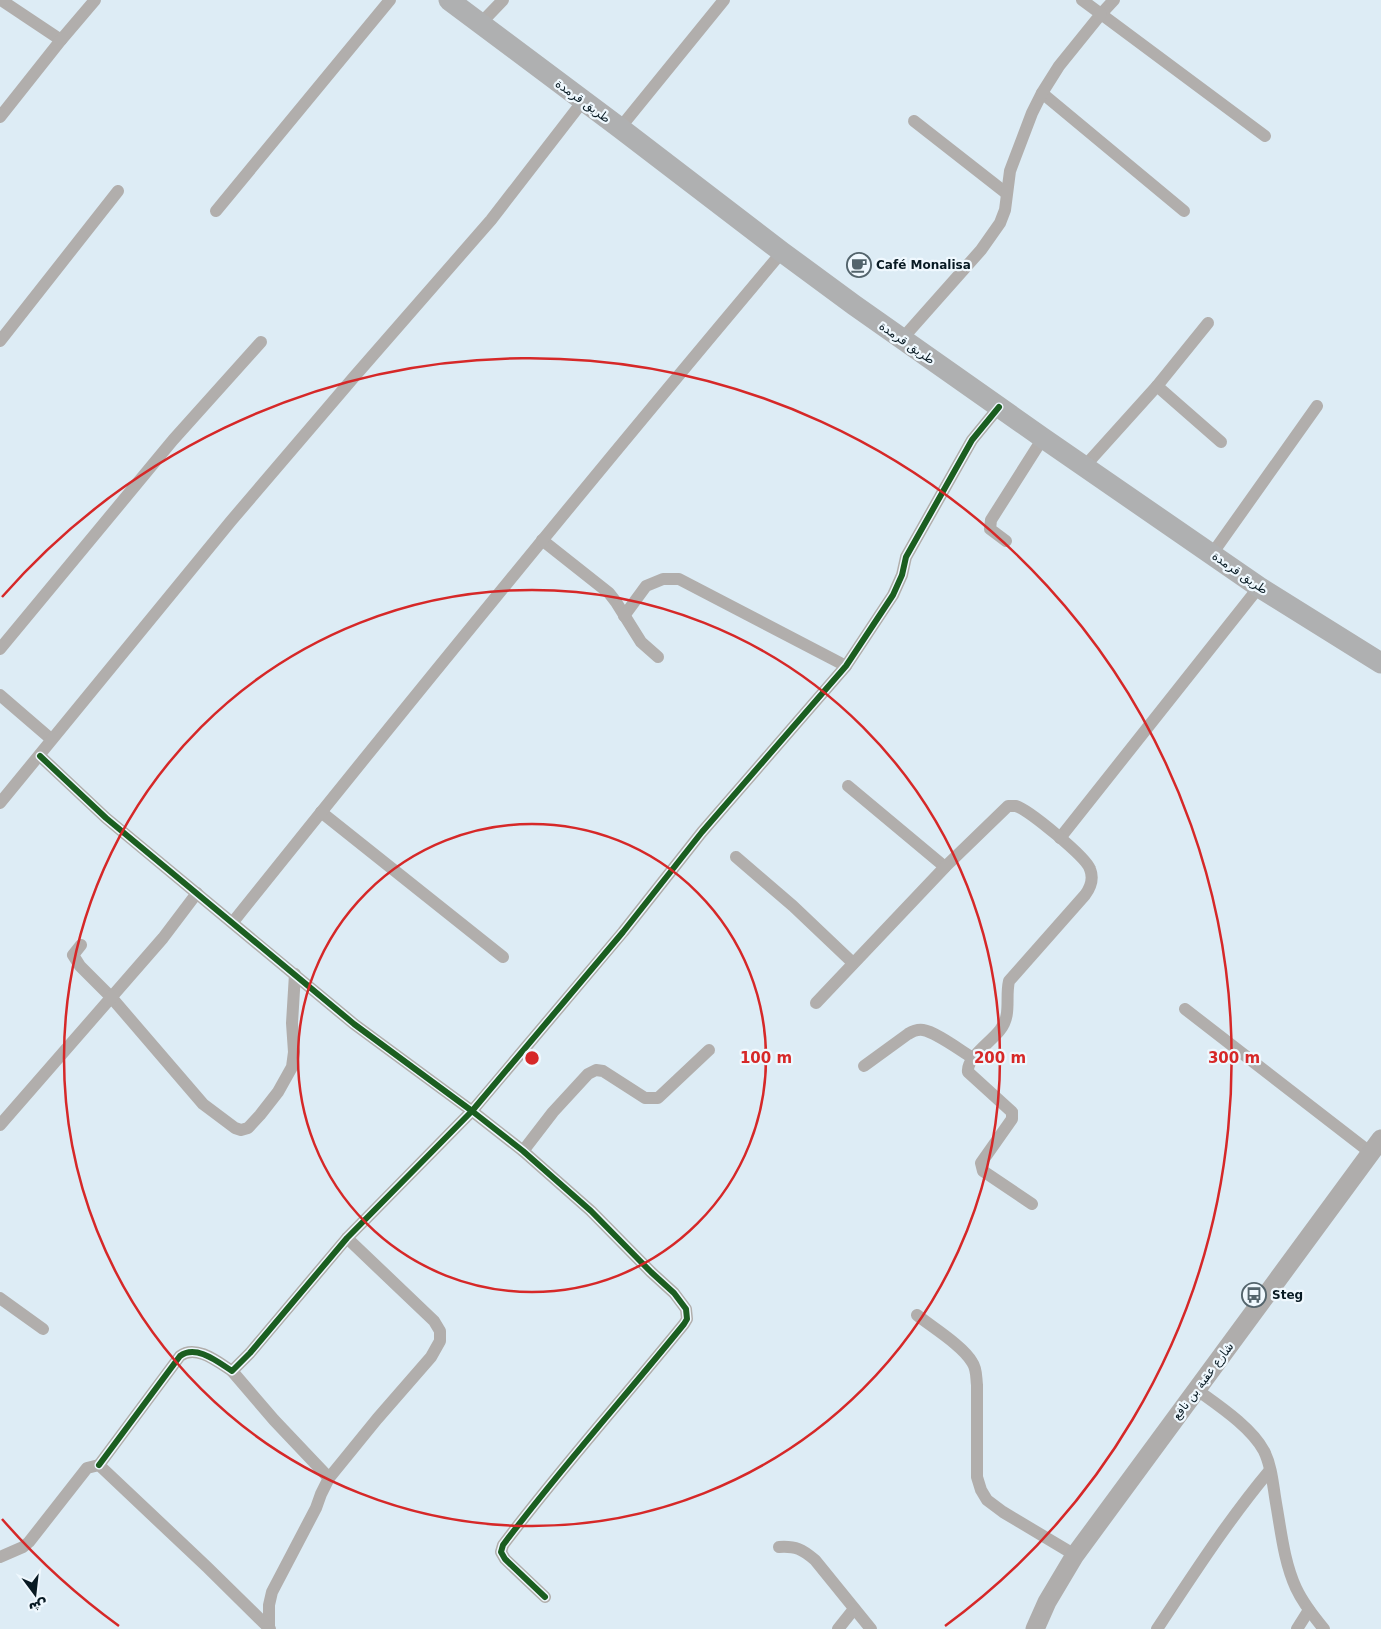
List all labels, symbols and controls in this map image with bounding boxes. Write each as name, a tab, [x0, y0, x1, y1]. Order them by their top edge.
street label: طريق قرمدة	[552, 76, 613, 126]
cafe icon: Café Monalisa	[846, 252, 872, 278]
place label: Café Monalisa	[876, 258, 971, 272]
street label: طريق قرمدة	[876, 319, 938, 368]
street label: طريق قرمدة	[1209, 549, 1271, 598]
centre of rings	[523, 1049, 541, 1067]
text: 100 m	[740, 1049, 792, 1067]
text: 200 m	[974, 1049, 1026, 1067]
text: 300 m	[1208, 1049, 1260, 1067]
bus stop icon: Steg	[1241, 1282, 1267, 1308]
place label: Steg	[1272, 1288, 1303, 1302]
street label: شارع عقبة بن نافع	[1169, 1340, 1237, 1423]
north arrow	[10, 1569, 60, 1619]
text: ش	[27, 1596, 50, 1617]

